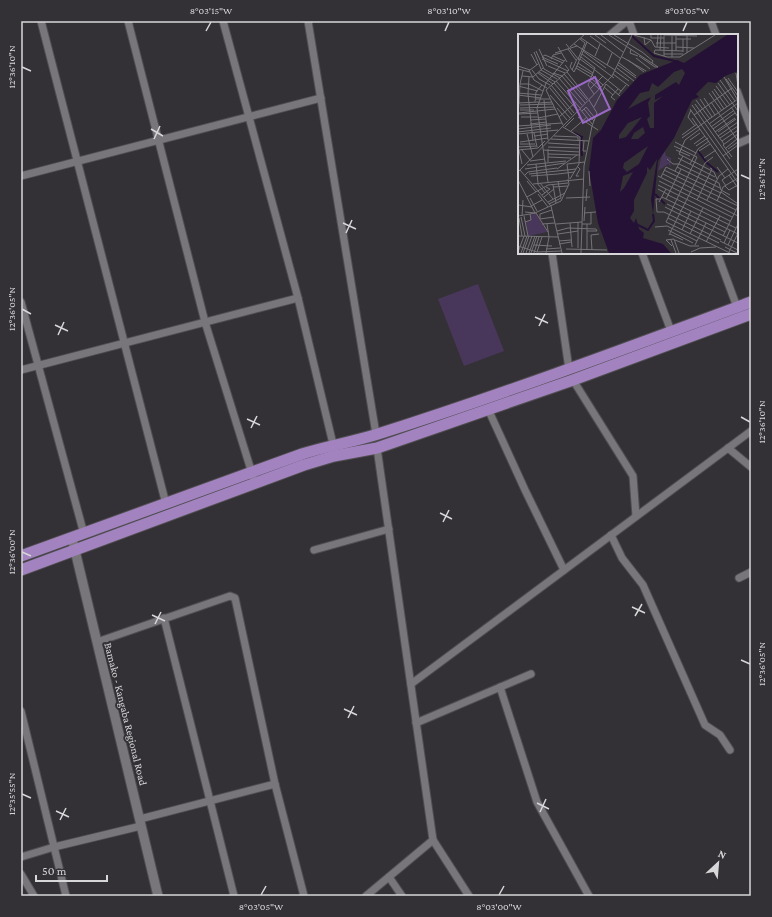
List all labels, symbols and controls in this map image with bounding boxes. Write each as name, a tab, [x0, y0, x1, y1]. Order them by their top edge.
text: 8°03'15"W	[190, 5, 233, 16]
text: 8°03'10"W	[427, 5, 471, 16]
text: 8°03'05"W	[665, 5, 710, 16]
inset map	[518, 34, 738, 254]
text: 12°36'10"N	[6, 45, 17, 89]
text: 12°36'15"N	[756, 157, 767, 200]
text: 12°36'05"N	[6, 286, 17, 331]
text: 12°36'10"N	[756, 400, 767, 444]
text: 12°36'00"N	[6, 529, 17, 575]
street label: Bamako - Kangaba Regional Road	[101, 641, 150, 787]
text: 12°36'05"N	[756, 641, 767, 686]
text: 12°35'55"N	[6, 772, 17, 815]
north arrow	[698, 843, 738, 883]
text: N	[716, 847, 729, 861]
scale bar	[36, 857, 107, 883]
text: 50 m	[42, 864, 67, 878]
text: 8°03'05"W	[239, 901, 284, 912]
text: 8°03'00"W	[476, 901, 522, 912]

